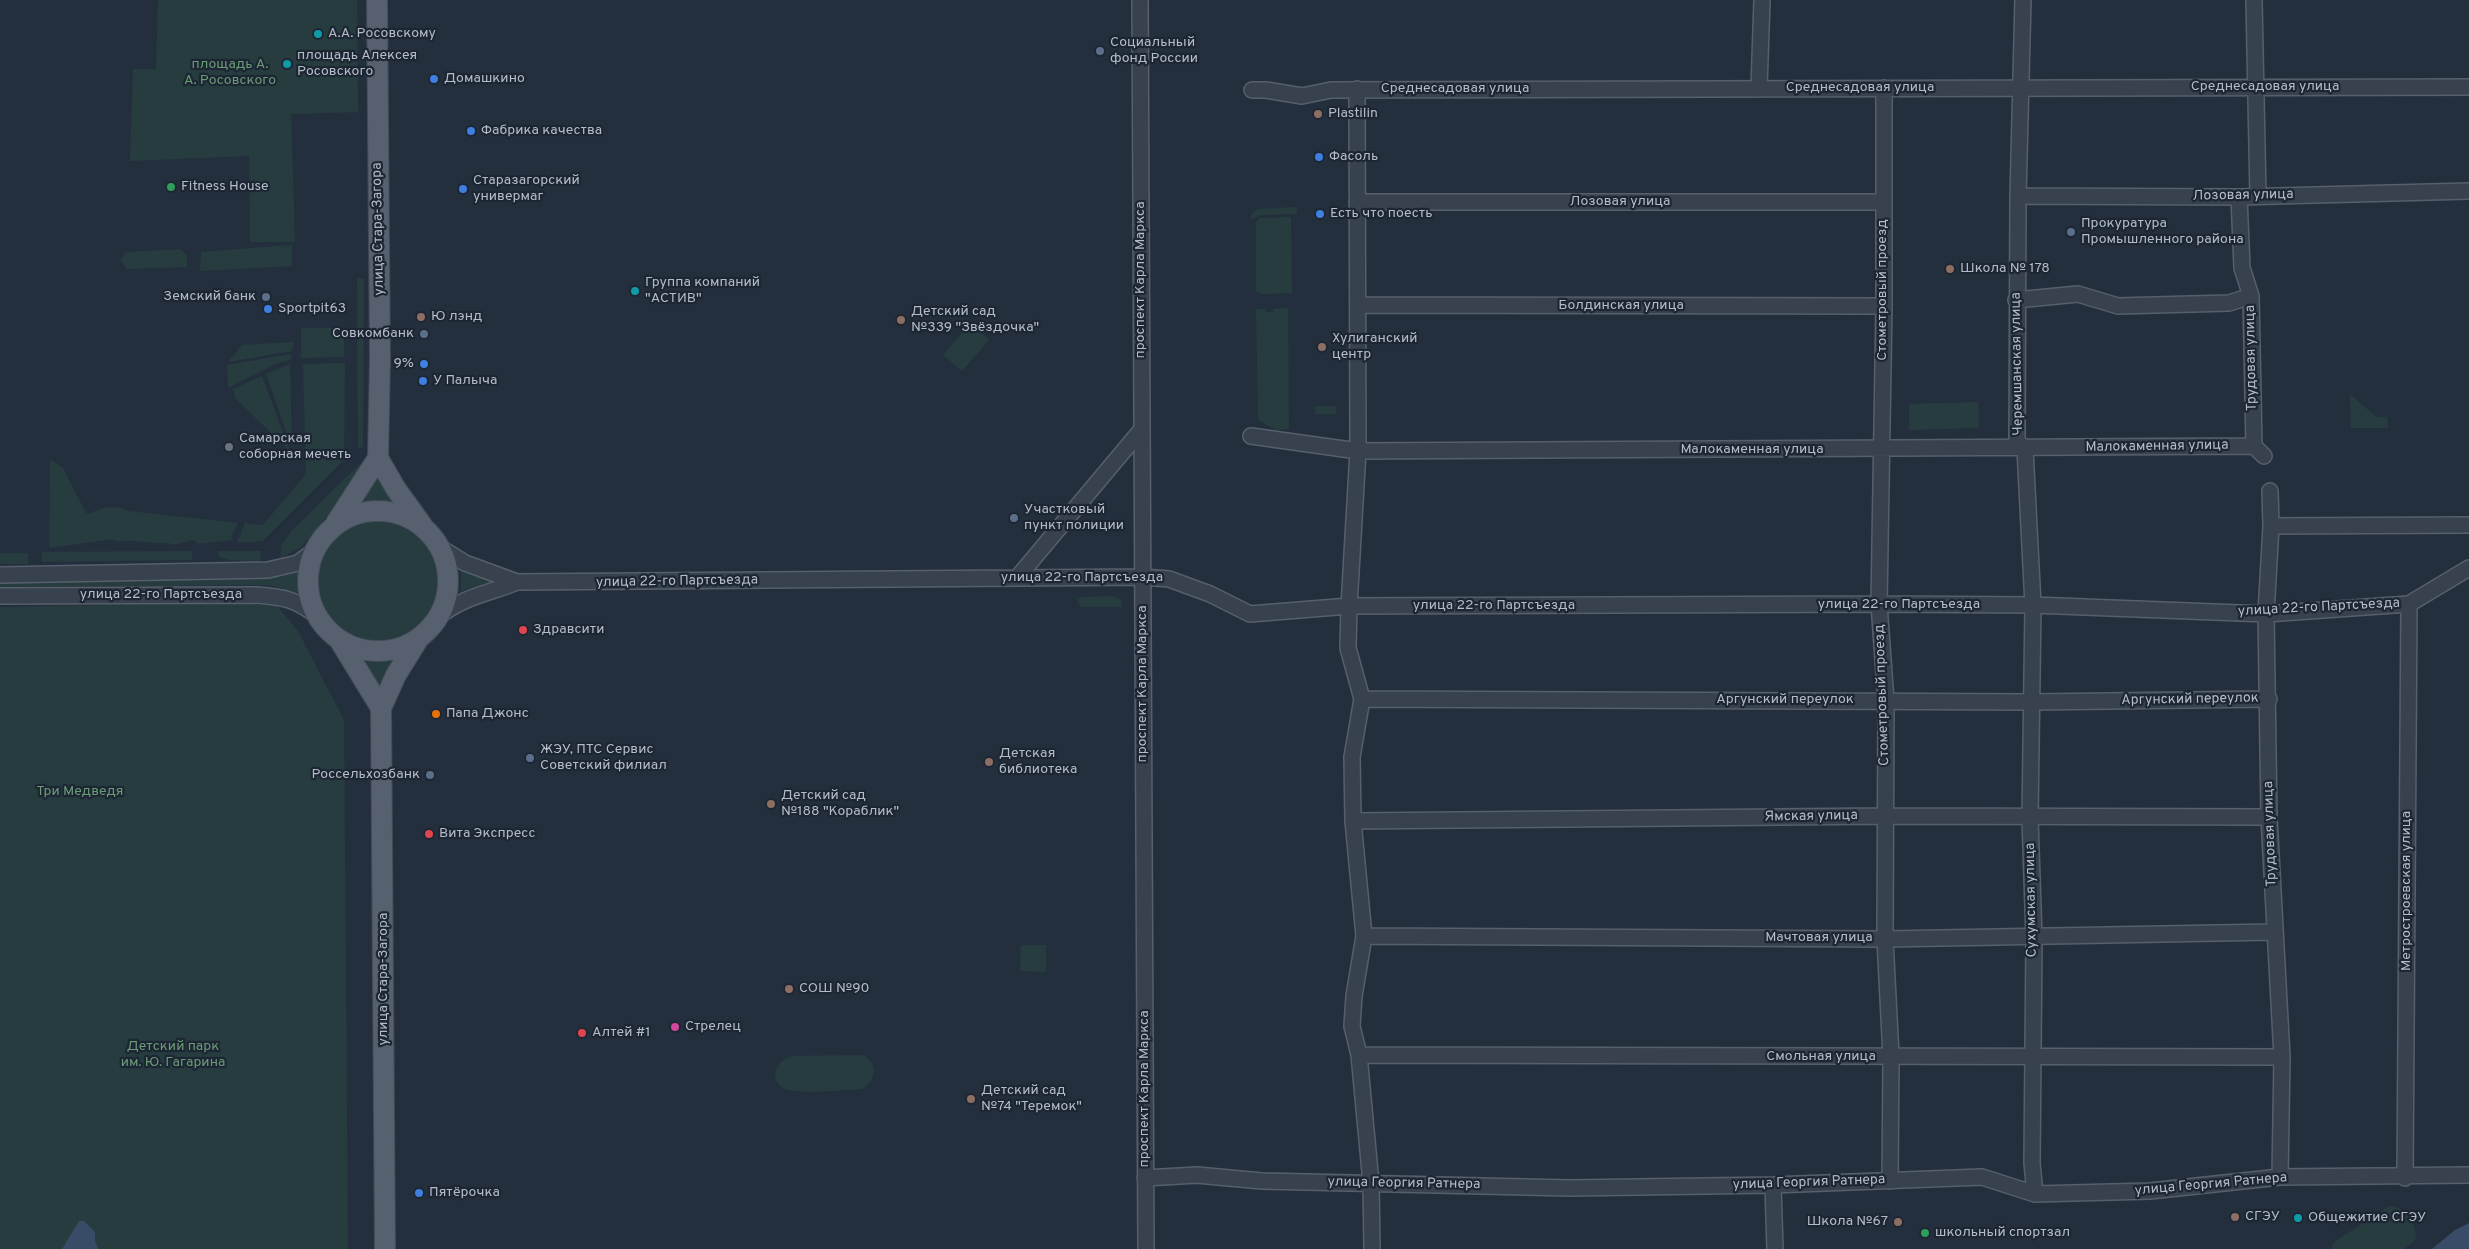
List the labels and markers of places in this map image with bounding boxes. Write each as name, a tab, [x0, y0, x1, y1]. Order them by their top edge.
place label: А.А. Росовскому	[328, 26, 436, 42]
marker: А.А. Росовскому	[312, 28, 324, 40]
place label: Социальный фонд России	[1110, 35, 1198, 68]
marker: Социальный фонд России	[1094, 45, 1106, 57]
place label: площадь Алексея Росовского	[297, 48, 417, 80]
marker: площадь Алексея Росовского	[281, 58, 293, 70]
place label: Домашкино	[444, 71, 525, 87]
marker: Домашкино	[428, 73, 440, 85]
place label: Plastilin	[1328, 106, 1378, 122]
marker: Plastilin	[1312, 108, 1324, 120]
place label: Фабрика качества	[481, 123, 602, 139]
marker: Фабрика качества	[465, 125, 477, 137]
place label: Фасоль	[1329, 149, 1378, 165]
marker: Фасоль	[1313, 151, 1325, 163]
place label: Старазагорский универмаг	[473, 173, 580, 206]
place label: Fitness House	[181, 179, 269, 195]
marker: Fitness House	[165, 181, 177, 193]
marker: Старазагорский универмаг	[457, 183, 469, 195]
place label: Есть что поесть	[1330, 206, 1433, 222]
marker: Есть что поесть	[1314, 208, 1326, 220]
place label: Прокуратура Промышленного района	[2081, 216, 2244, 248]
marker: Прокуратура Промышленного района	[2065, 226, 2077, 238]
place label: Школа № 178	[1960, 261, 2050, 277]
marker: Школа № 178	[1944, 263, 1956, 275]
place label: Группа компаний "АСТИВ"	[645, 275, 760, 308]
marker: Группа компаний "АСТИВ"	[629, 285, 641, 297]
place label: Земский банк	[163, 289, 256, 305]
marker: Земский банк	[260, 291, 272, 303]
place label: Sportpit63	[278, 301, 346, 317]
marker: Sportpit63	[262, 303, 274, 315]
place label: Детский сад №339 "Звёздочка"	[911, 304, 1039, 336]
place label: Ю лэнд	[431, 309, 482, 325]
marker: Ю лэнд	[415, 311, 427, 323]
marker: Детский сад №339 "Звёздочка"	[895, 314, 907, 326]
place label: Совкомбанк	[332, 326, 414, 342]
marker: Совкомбанк	[418, 328, 430, 340]
place label: Хулиганский центр	[1332, 331, 1418, 364]
marker: Хулиганский центр	[1316, 341, 1328, 353]
place label: 9%	[393, 356, 414, 372]
marker: 9%	[418, 358, 430, 370]
place label: У Палыча	[433, 373, 497, 389]
marker: У Палыча	[417, 375, 429, 387]
place label: Самарская соборная мечеть	[239, 431, 351, 464]
marker: Самарская соборная мечеть	[223, 441, 235, 453]
place label: Участковый пункт полиции	[1024, 502, 1124, 534]
marker: Участковый пункт полиции	[1008, 512, 1020, 524]
place label: Здравсити	[533, 622, 605, 638]
marker: Здравсити	[517, 624, 529, 636]
place label: Папа Джонс	[446, 706, 529, 722]
marker: Папа Джонс	[430, 708, 442, 720]
place label: ЖЭУ, ПТС Сервис Советский филиал	[540, 742, 667, 774]
place label: Детская библиотека	[999, 746, 1077, 779]
marker: ЖЭУ, ПТС Сервис Советский филиал	[524, 752, 536, 764]
marker: Детская библиотека	[983, 756, 995, 768]
place label: Россельхозбанк	[311, 767, 420, 783]
marker: Россельхозбанк	[424, 769, 436, 781]
place label: Детский сад №188 "Кораблик"	[781, 788, 899, 820]
marker: Детский сад №188 "Кораблик"	[765, 798, 777, 810]
place label: Вита Экспресс	[439, 826, 535, 842]
marker: Вита Экспресс	[423, 828, 435, 840]
place label: СОШ №90	[799, 981, 869, 997]
marker: СОШ №90	[783, 983, 795, 995]
place label: Стрелец	[685, 1019, 741, 1035]
marker: Стрелец	[669, 1021, 681, 1033]
place label: Алтей #1	[592, 1025, 650, 1041]
marker: Алтей #1	[576, 1027, 588, 1039]
place label: Детский сад №74 "Теремок"	[981, 1083, 1082, 1116]
marker: Детский сад №74 "Теремок"	[965, 1093, 977, 1105]
place label: Пятёрочка	[429, 1185, 500, 1201]
marker: Пятёрочка	[413, 1187, 425, 1199]
place label: СГЭУ	[2245, 1209, 2280, 1225]
place label: Общежитие СГЭУ	[2308, 1210, 2426, 1226]
marker: СГЭУ	[2229, 1211, 2241, 1223]
marker: Общежитие СГЭУ	[2292, 1212, 2304, 1224]
place label: Школа №67	[1807, 1214, 1888, 1230]
marker: Школа №67	[1892, 1216, 1904, 1228]
place label: школьный спортзал	[1935, 1225, 2070, 1241]
marker: школьный спортзал	[1919, 1227, 1931, 1239]

